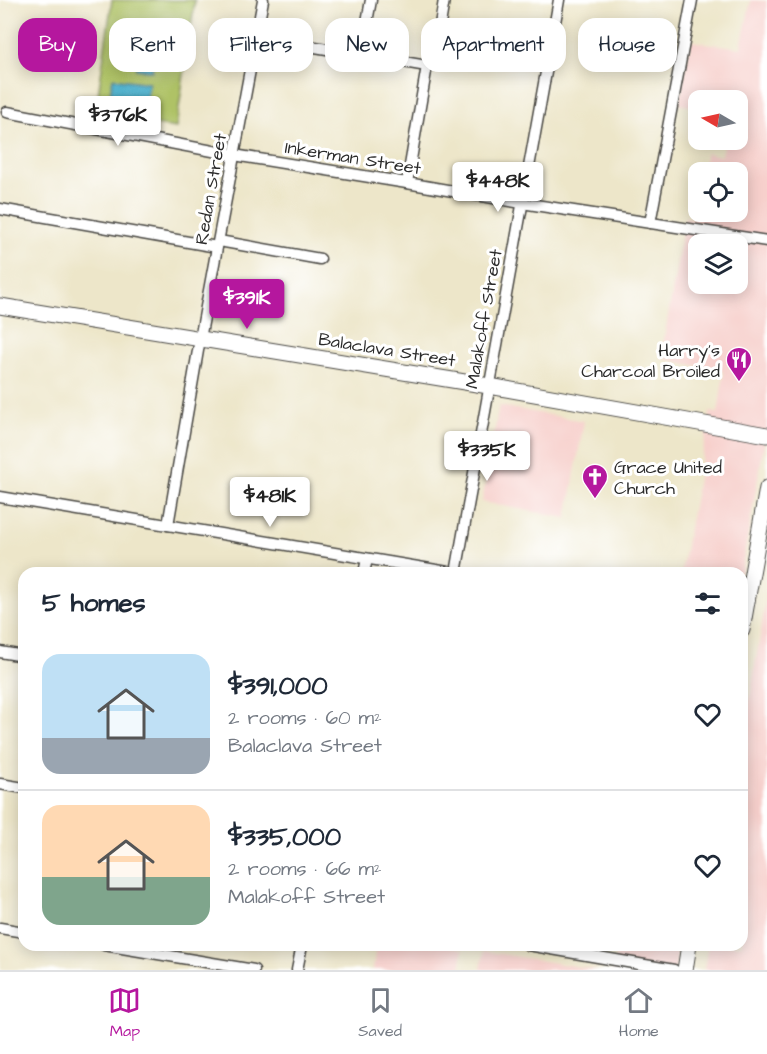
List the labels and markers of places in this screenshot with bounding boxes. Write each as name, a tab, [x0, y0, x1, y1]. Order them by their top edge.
pin: $376K	[76, 96, 160, 147]
pin: $448K	[456, 162, 540, 213]
pin: $391K	[205, 279, 289, 330]
place label: Harry's Charcoal Broiled	[581, 338, 720, 384]
restaurant icon: Harry's Charcoal Broiled	[724, 345, 754, 383]
pin: $335K	[445, 431, 529, 482]
place label: Grace United Church	[614, 455, 722, 501]
church icon: Grace United Church	[580, 462, 610, 500]
pin: $481K	[228, 477, 312, 528]

